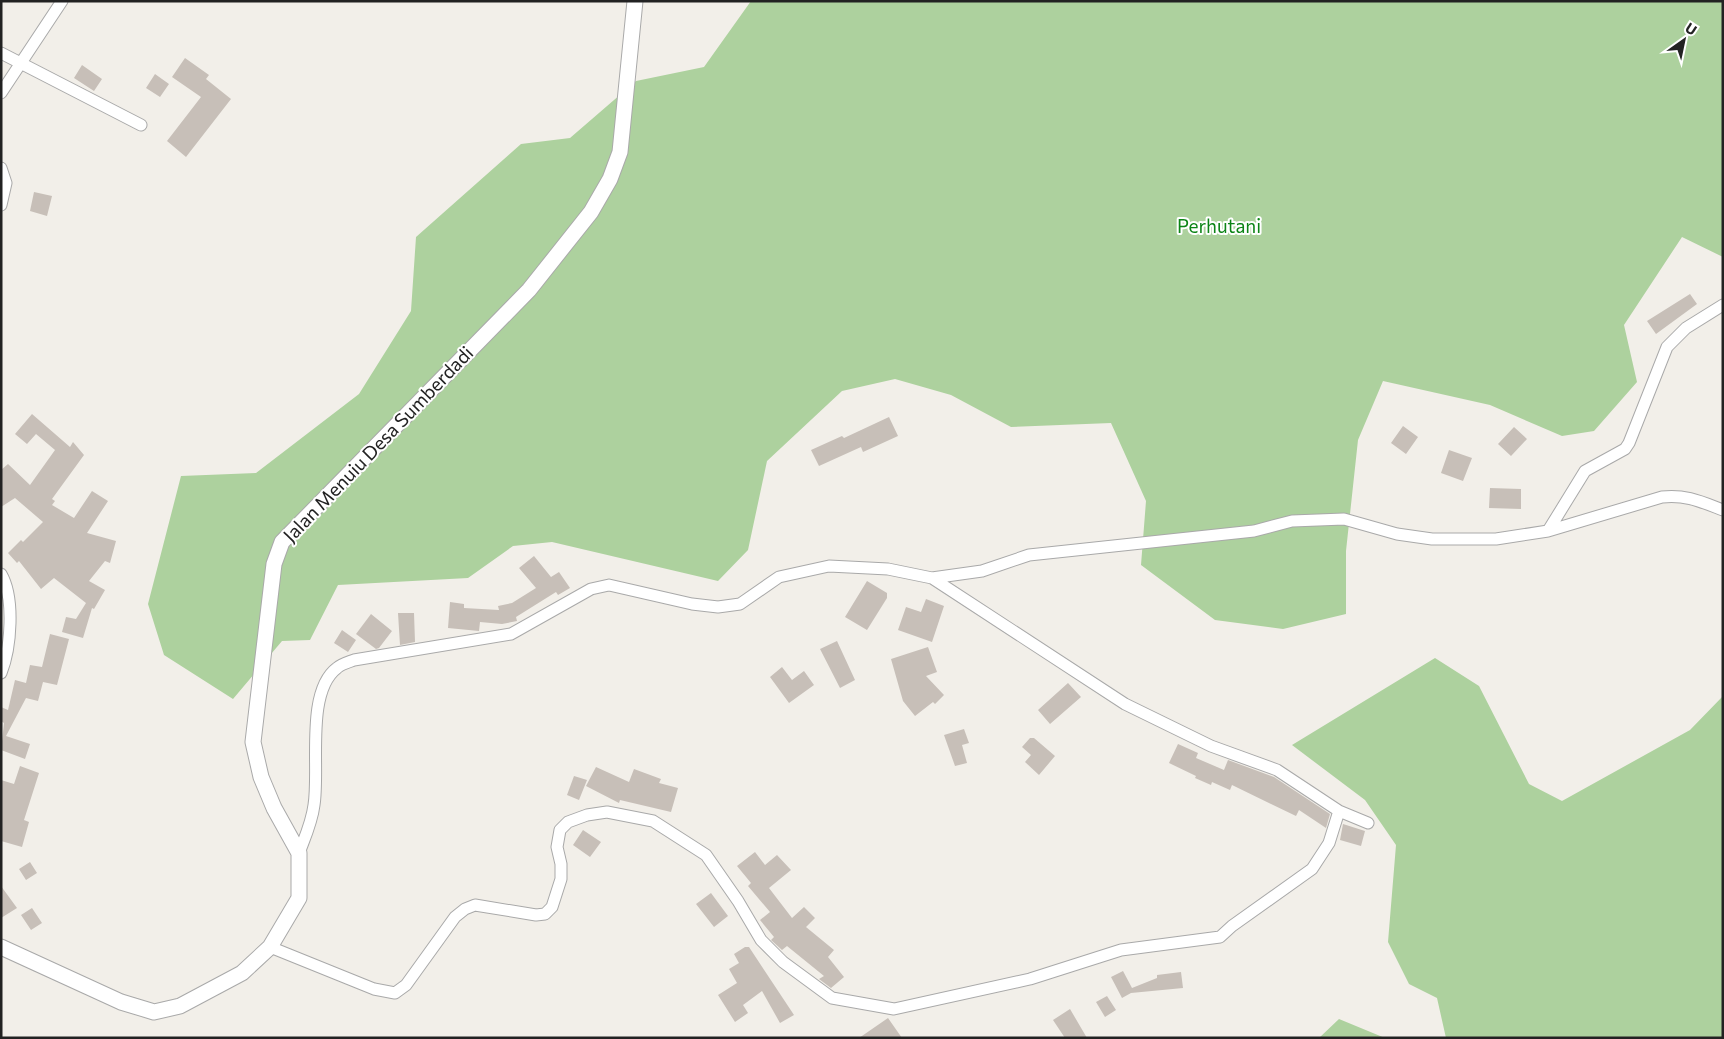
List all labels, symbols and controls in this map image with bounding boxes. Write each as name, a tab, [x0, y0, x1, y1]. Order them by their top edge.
north arrow	[1659, 15, 1709, 65]
text: U	[1682, 19, 1700, 39]
park label: Perhutani	[1177, 214, 1261, 237]
street label: Jalan Menuiu Desa Sumberdadi	[278, 341, 477, 546]

